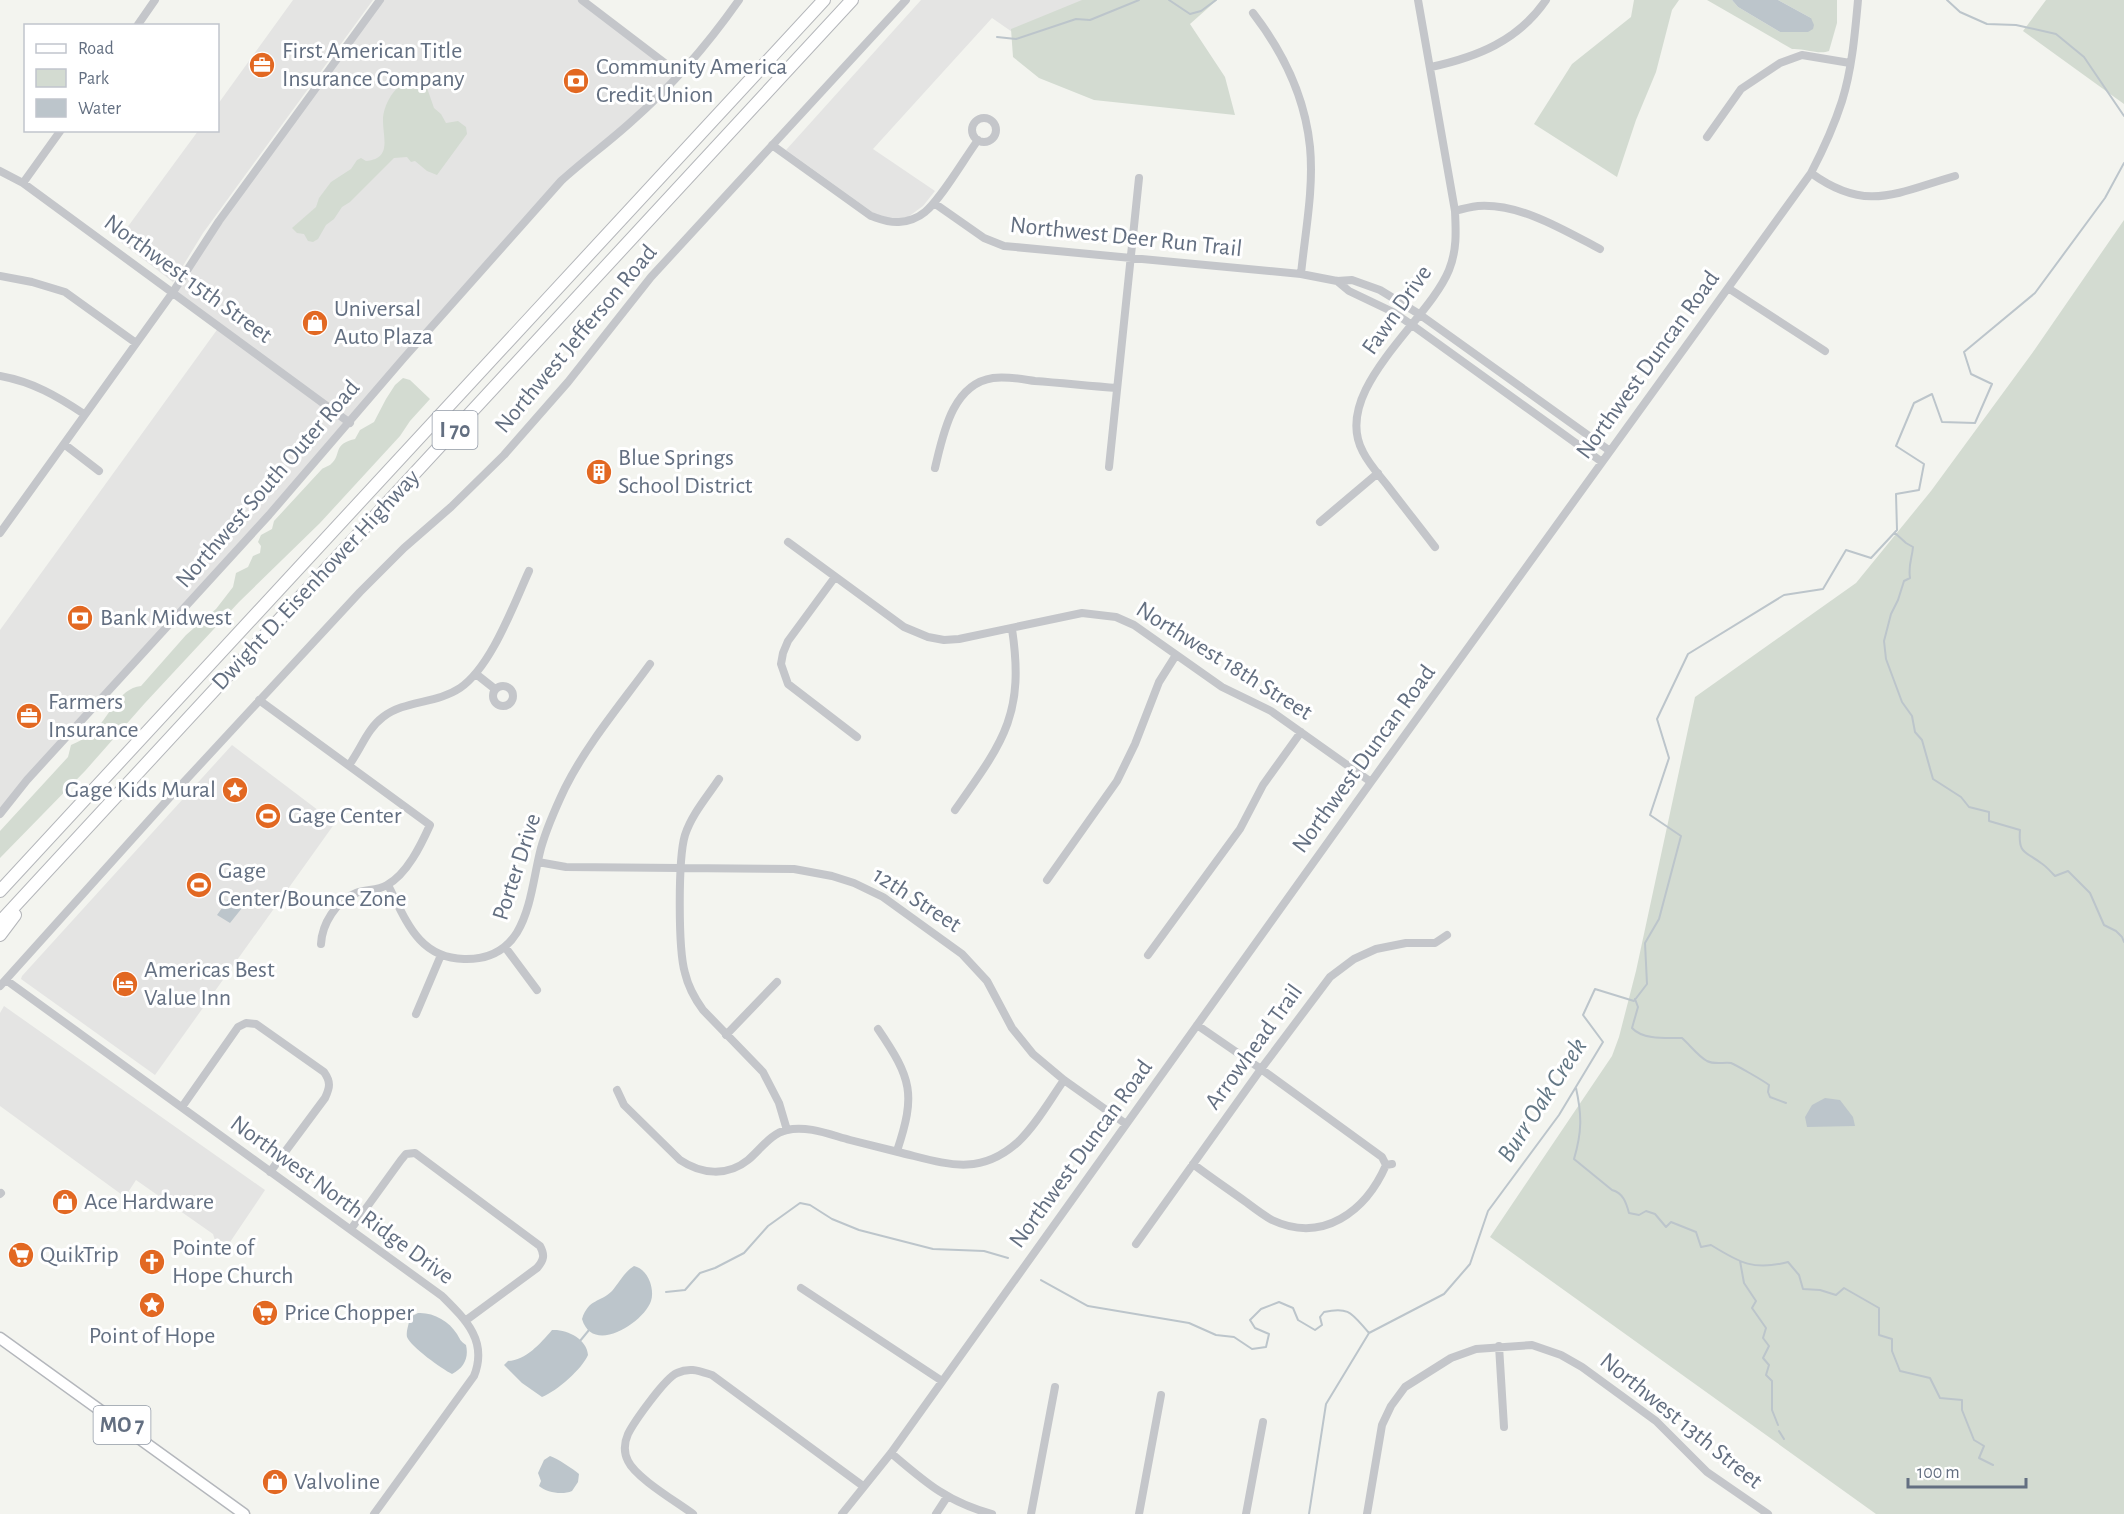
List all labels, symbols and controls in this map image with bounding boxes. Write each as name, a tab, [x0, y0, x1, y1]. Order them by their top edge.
legend	[24, 24, 219, 132]
place label: First American Title Insurance Company	[282, 39, 464, 91]
text: Road	[78, 40, 114, 58]
office icon: First American Title Insurance Company	[247, 50, 277, 80]
place label: Community America Credit Union	[596, 55, 787, 107]
bank icon: Community America Credit Union	[561, 66, 591, 96]
text: Park	[78, 70, 110, 88]
text: Water	[78, 100, 121, 118]
street label: Northwest 15th Street	[100, 210, 277, 348]
street label: Northwest Deer Run Trail	[1009, 213, 1243, 261]
street label: Northwest Jefferson Road	[490, 240, 662, 438]
street label: Fawn Drive	[1358, 261, 1436, 359]
street label: Northwest Duncan Road	[1572, 266, 1724, 464]
place label: Universal Auto Plaza	[334, 297, 433, 349]
shop icon: Universal Auto Plaza	[300, 308, 330, 338]
street label: Northwest South Outer Road	[171, 376, 365, 592]
road number: I 70	[432, 411, 478, 449]
place label: Blue Springs School District	[618, 446, 753, 498]
building icon: Blue Springs School District	[584, 457, 614, 487]
street label: Dwight D. Eisenhower Highway	[208, 465, 424, 695]
street label: Northwest 18th Street	[1132, 597, 1317, 725]
bank icon: Bank Midwest	[65, 603, 95, 633]
place label: Bank Midwest	[100, 606, 232, 630]
street label: Northwest Duncan Road	[1288, 660, 1440, 858]
place label: Farmers Insurance	[48, 690, 139, 742]
office icon: Farmers Insurance	[14, 701, 44, 731]
place icon: Gage Kids Mural	[220, 775, 250, 805]
place label: Gage Kids Mural	[65, 778, 216, 802]
sports icon: Gage Center	[253, 801, 283, 831]
place label: Gage Center	[288, 804, 402, 828]
street label: Porter Drive	[488, 811, 546, 923]
place label: Gage Center/Bounce Zone	[218, 859, 407, 911]
street label: 12th Street	[869, 863, 966, 937]
sports icon: Gage Center/Bounce Zone	[184, 870, 214, 900]
place label: Americas Best Value Inn	[144, 958, 275, 1010]
hotel icon: Americas Best Value Inn	[110, 969, 140, 999]
street label: Arrowhead Trail	[1201, 980, 1307, 1114]
water label: Burr Oak Creek	[1492, 1033, 1592, 1167]
street label: Northwest Duncan Road	[1005, 1055, 1157, 1253]
street label: Northwest North Ridge Drive	[226, 1111, 458, 1289]
shop icon: Ace Hardware	[50, 1187, 80, 1217]
place label: Ace Hardware	[84, 1190, 214, 1214]
place label: Pointe of Hope Church	[172, 1236, 293, 1288]
supermarket icon: QuikTrip	[6, 1240, 36, 1270]
place label: QuikTrip	[40, 1243, 119, 1267]
church icon: Pointe of Hope Church	[137, 1247, 167, 1277]
place icon: Point of Hope	[137, 1290, 167, 1320]
supermarket icon: Price Chopper	[250, 1298, 280, 1328]
place label: Price Chopper	[284, 1301, 414, 1325]
place label: Point of Hope	[89, 1324, 215, 1348]
street label: Northwest 13th Street	[1595, 1348, 1767, 1494]
road number: MO 7	[94, 1406, 150, 1444]
scale bar	[1908, 1451, 2026, 1489]
text: 100 m	[1917, 1464, 1960, 1482]
shop icon: Valvoline	[260, 1467, 290, 1497]
place label: Valvoline	[294, 1470, 380, 1494]

